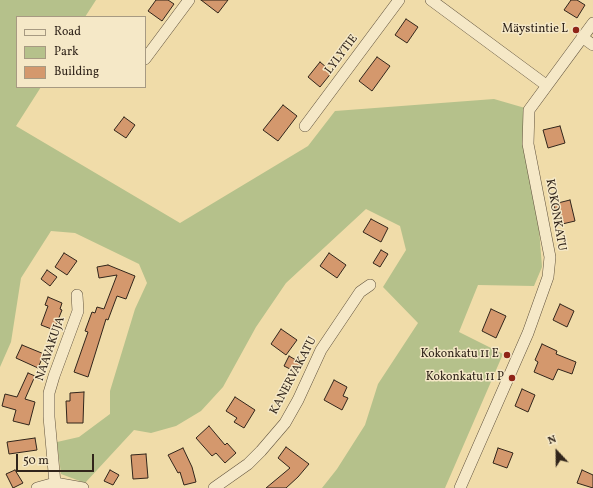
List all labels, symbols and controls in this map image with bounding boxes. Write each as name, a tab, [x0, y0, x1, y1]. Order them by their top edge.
legend	[16, 16, 146, 88]
place label: Mäystintie L	[502, 23, 568, 37]
text: Road	[54, 24, 81, 40]
marker: Mäystintie L	[571, 25, 581, 35]
street label: LYLYTIE	[322, 32, 362, 78]
text: Park	[54, 44, 79, 60]
text: Building	[54, 64, 99, 80]
street label: KOKONKATU	[542, 178, 568, 252]
street label: NAAVAKUJA	[33, 315, 69, 383]
street label: KANERVAKATU	[267, 335, 321, 417]
place label: Kokonkatu 11 E	[421, 348, 499, 362]
marker: Kokonkatu 11 E	[502, 350, 512, 360]
place label: Kokonkatu 11 P	[426, 371, 504, 385]
marker: Kokonkatu 11 P	[507, 373, 517, 383]
north arrow	[537, 432, 577, 472]
text: N	[546, 432, 559, 449]
scale bar	[18, 446, 96, 472]
text: 50 m	[23, 453, 49, 469]

